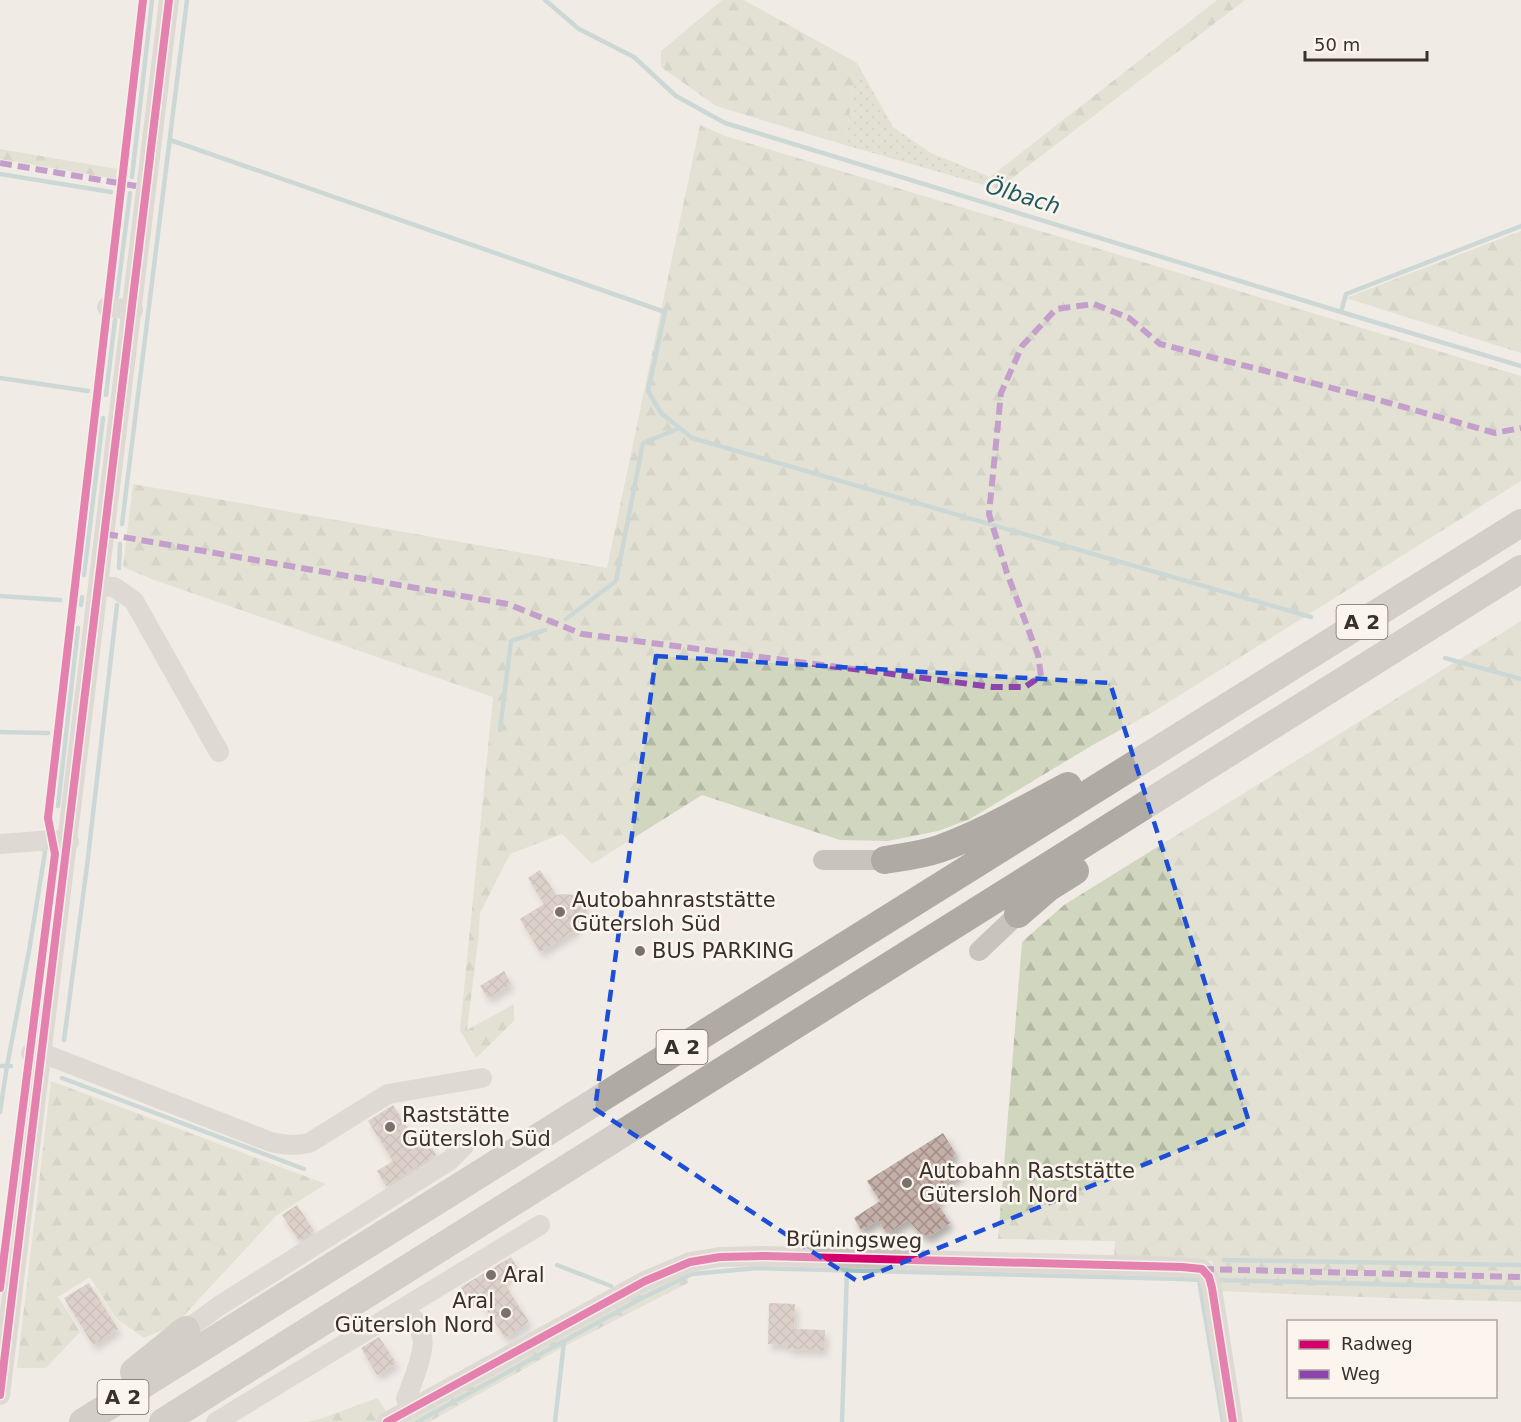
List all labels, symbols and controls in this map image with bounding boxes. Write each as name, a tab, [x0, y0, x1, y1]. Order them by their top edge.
scale bar	[1305, 24, 1426, 62]
text: 50 m	[1314, 34, 1360, 55]
water label: Ölbach	[983, 173, 1063, 219]
road number: A 2	[1336, 605, 1388, 639]
place label: Autobahnraststätte Gütersloh Süd	[572, 888, 776, 936]
marker: Autobahnraststätte Gütersloh Süd	[553, 905, 567, 919]
place label: BUS PARKING	[652, 939, 794, 963]
marker: BUS PARKING	[633, 944, 647, 958]
road number: A 2	[656, 1030, 708, 1064]
place label: Raststätte Gütersloh Süd	[402, 1103, 551, 1151]
marker: Raststätte Gütersloh Süd	[383, 1120, 397, 1134]
place label: Autobahn Raststätte Gütersloh Nord	[919, 1159, 1135, 1207]
marker: Autobahn Raststätte Gütersloh Nord	[900, 1176, 914, 1190]
street label: Brüningsweg	[786, 1227, 922, 1253]
place label: Aral	[503, 1263, 545, 1287]
marker: Aral	[484, 1268, 498, 1282]
place label: Aral Gütersloh Nord	[335, 1289, 494, 1337]
marker: Aral Gütersloh Nord	[499, 1306, 513, 1320]
legend	[1287, 1320, 1497, 1398]
text: Radweg	[1341, 1333, 1413, 1354]
text: Weg	[1341, 1363, 1380, 1384]
road number: A 2	[98, 1380, 148, 1414]

